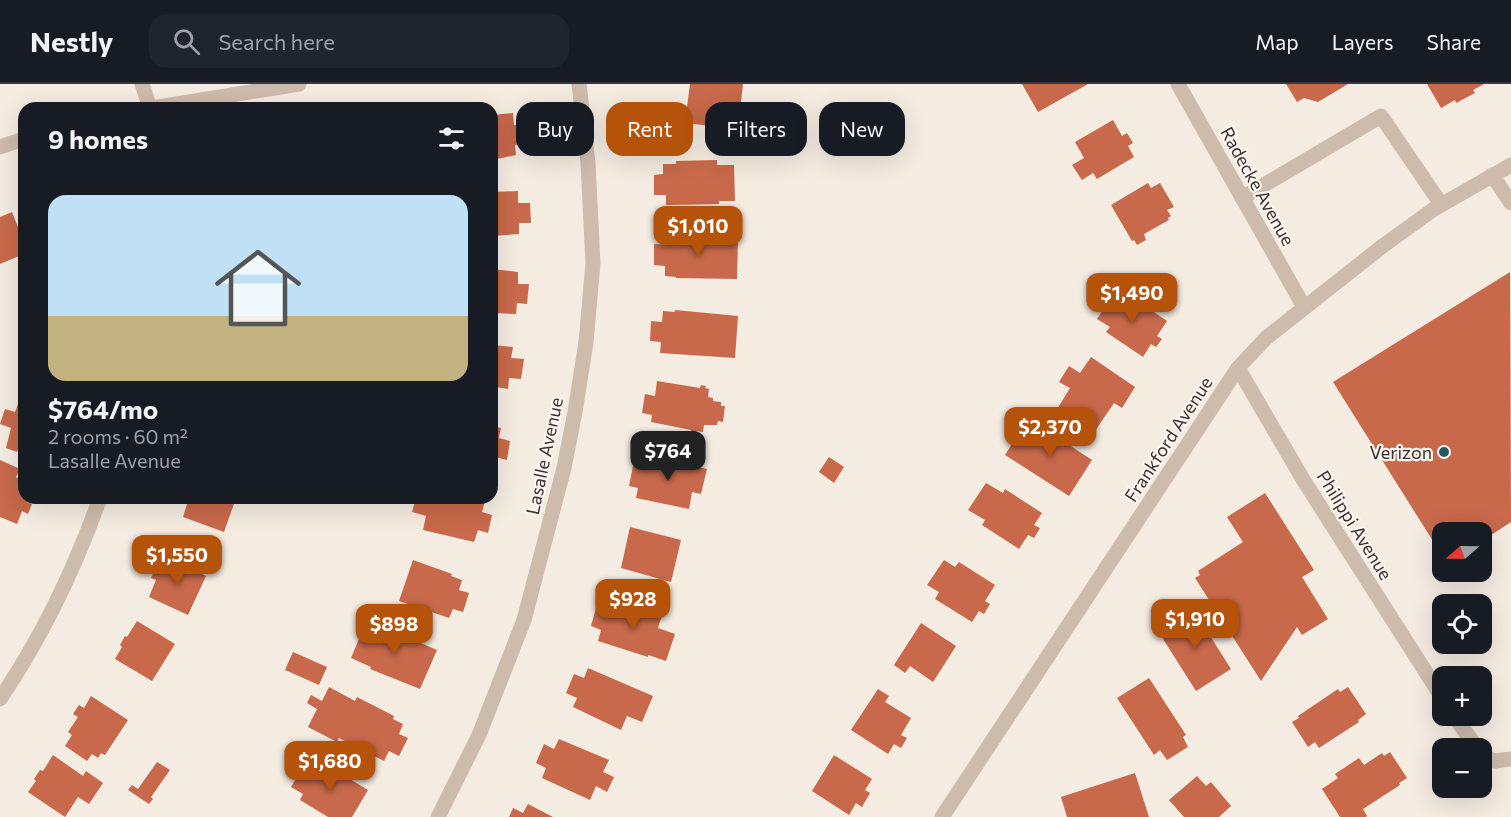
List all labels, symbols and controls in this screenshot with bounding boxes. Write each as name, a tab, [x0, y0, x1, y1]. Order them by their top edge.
search box	[149, 14, 569, 68]
text: Nestly	[30, 24, 113, 58]
icon: search	[170, 25, 203, 58]
text: Search here	[218, 28, 335, 55]
text: Map	[1255, 29, 1299, 54]
text: Layers	[1332, 29, 1394, 54]
text: Share	[1427, 29, 1481, 54]
chip: Buy	[516, 102, 594, 156]
chip: Rent	[606, 102, 693, 156]
chip: Filters	[705, 102, 807, 156]
chip: New	[819, 102, 905, 156]
icon: filters	[435, 122, 468, 155]
text: 9 homes	[48, 123, 148, 154]
street label: Radecke Avenue	[1216, 123, 1300, 249]
pin: $1,010	[649, 206, 747, 257]
text: $1,010	[668, 213, 728, 237]
icon: home	[204, 234, 312, 342]
pin: $1,490	[1083, 273, 1181, 324]
text: $1,490	[1100, 280, 1164, 304]
street label: Frankford Avenue	[1119, 372, 1217, 506]
text: $764/mo	[48, 393, 158, 424]
street label: Lasalle Avenue	[521, 395, 567, 517]
pin: $2,370	[1001, 407, 1099, 458]
text: $2,370	[1018, 414, 1082, 438]
text: 2 rooms · 60 m²	[48, 424, 188, 448]
pin: $764	[632, 431, 704, 482]
text: $764	[645, 438, 691, 462]
place label: Verizon	[1370, 441, 1432, 463]
marker: Verizon	[1437, 445, 1451, 459]
text: Lasalle Avenue	[48, 448, 181, 472]
street label: Philippi Avenue	[1313, 466, 1397, 584]
north arrow	[1432, 522, 1492, 582]
map controls	[1432, 522, 1492, 798]
pin: $1,550	[128, 535, 226, 586]
text: $1,550	[146, 542, 208, 566]
pin: $928	[597, 579, 669, 630]
text: $928	[609, 586, 657, 610]
button: locate	[1432, 594, 1492, 654]
pin: $1,910	[1146, 599, 1244, 650]
pin: $898	[358, 604, 430, 655]
text: $1,910	[1165, 606, 1225, 630]
text: $898	[370, 611, 418, 635]
button: +	[1432, 666, 1492, 726]
button: −	[1432, 738, 1492, 798]
pin: $1,680	[281, 741, 379, 792]
text: $1,680	[298, 748, 362, 772]

